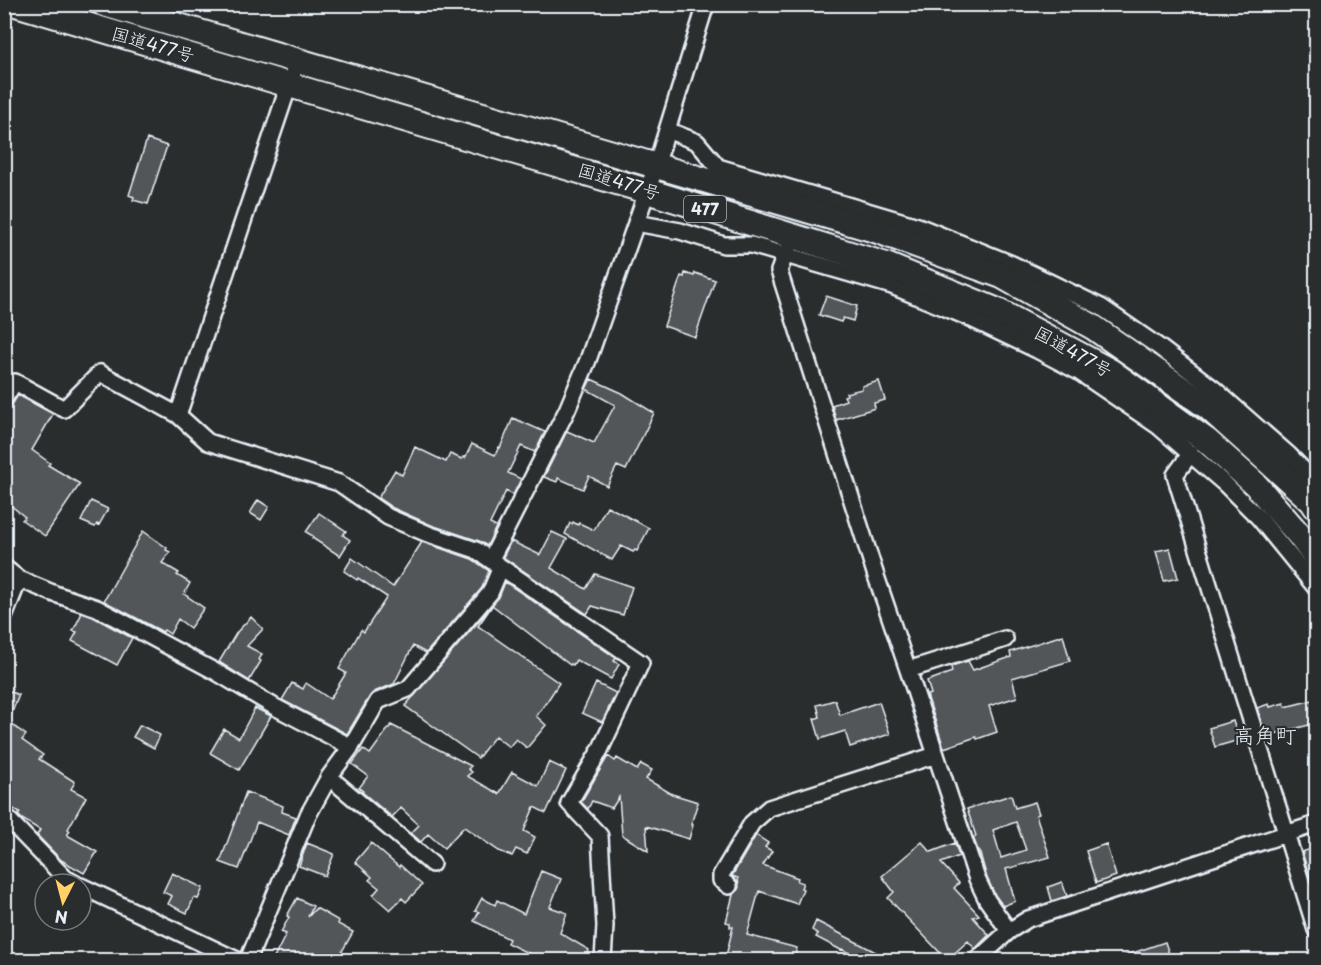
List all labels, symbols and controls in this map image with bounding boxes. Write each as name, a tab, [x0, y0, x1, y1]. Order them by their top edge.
street label: 国道477号	[109, 19, 198, 68]
street label: 国道477号	[575, 155, 664, 206]
road number: 477	[684, 196, 726, 222]
street label: 国道477号	[1030, 318, 1118, 383]
district label: 高角町	[1234, 718, 1297, 750]
north arrow	[33, 872, 93, 932]
text: N	[54, 905, 69, 931]

